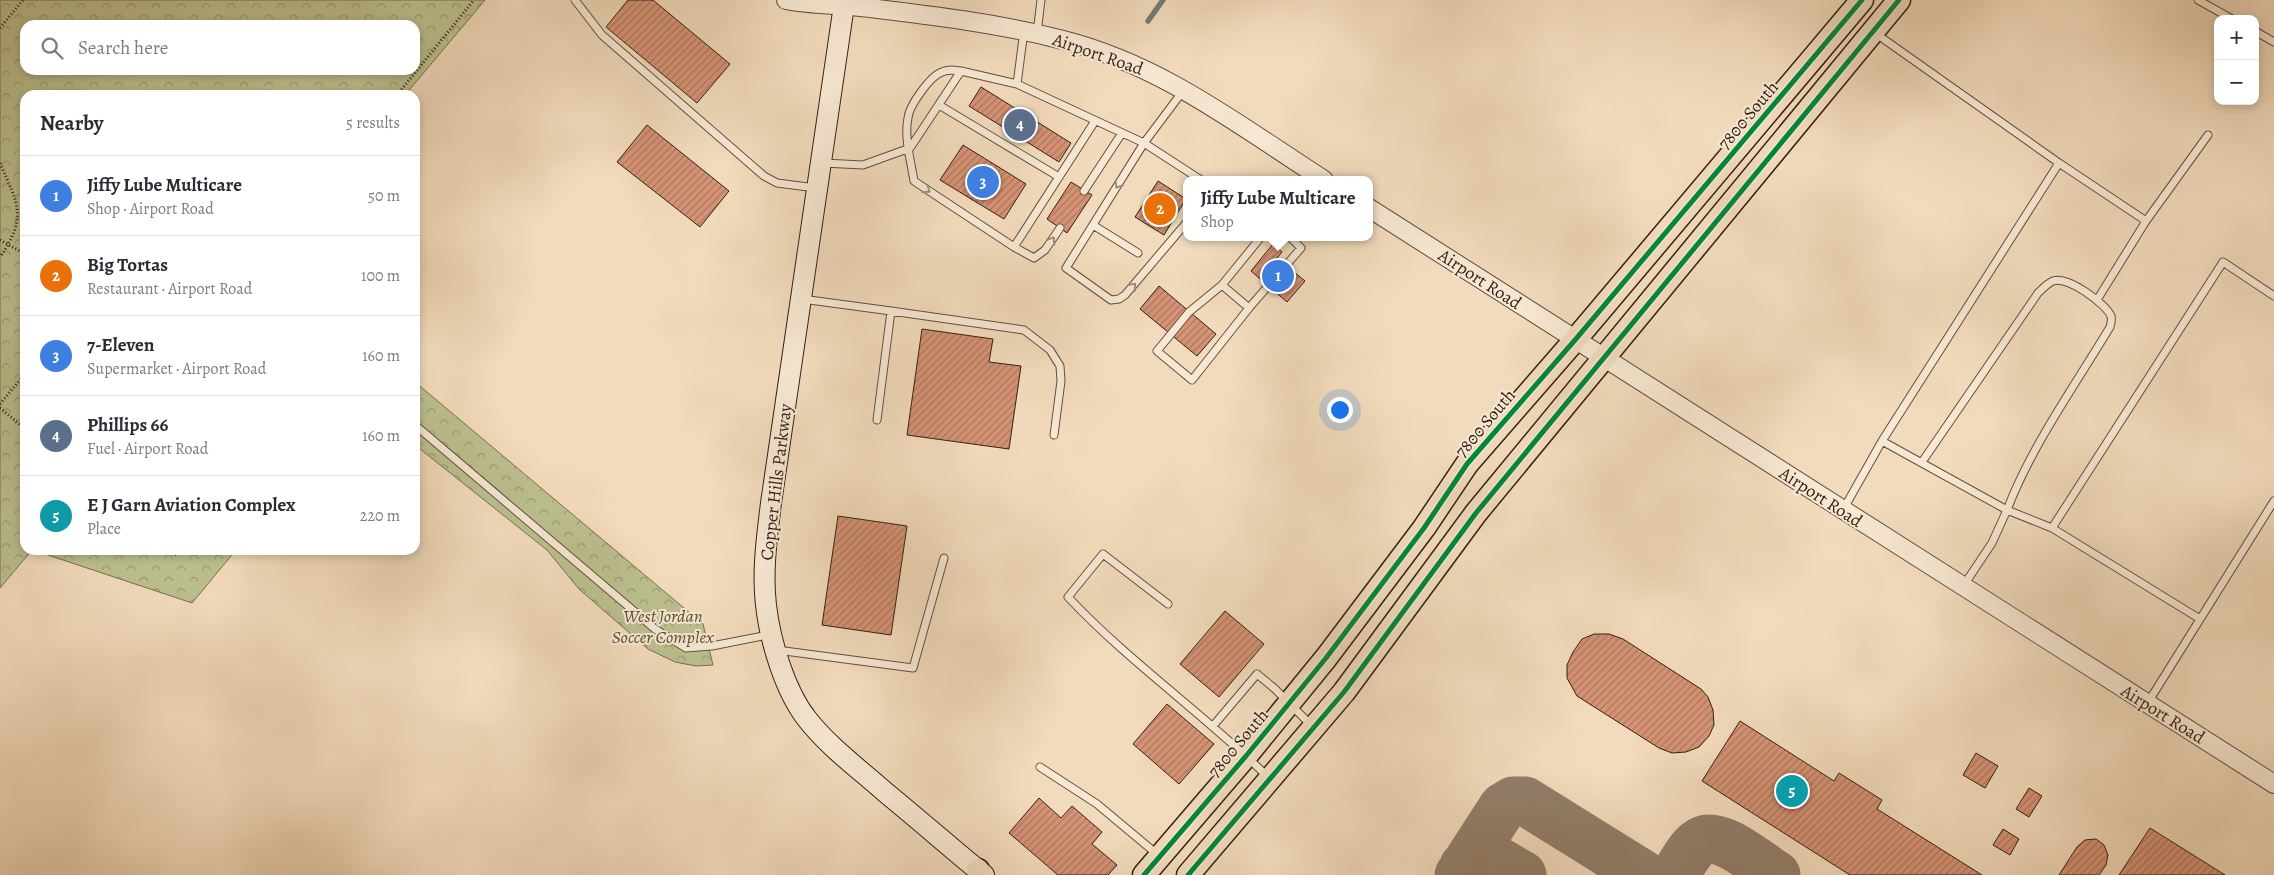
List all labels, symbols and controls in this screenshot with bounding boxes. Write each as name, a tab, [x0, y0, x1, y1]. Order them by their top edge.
map controls	[2214, 15, 2259, 105]
button: +	[2214, 15, 2259, 60]
search box	[20, 20, 420, 75]
street label: Airport Road	[1048, 27, 1147, 81]
icon: search	[38, 34, 66, 62]
text: Search here	[78, 35, 168, 61]
button: −	[2214, 60, 2259, 105]
street label: 7800 South	[1712, 75, 1784, 154]
pin: 4	[1004, 106, 1036, 144]
text: Nearby	[40, 109, 103, 137]
text: 5 results	[346, 112, 400, 134]
pin: 3	[967, 163, 999, 201]
text: Jiffy Lube Multicare	[87, 172, 242, 198]
popup	[1183, 176, 1373, 241]
one-way arrow	[1115, 179, 1125, 188]
one-way arrow	[922, 184, 931, 193]
text: 1	[53, 185, 59, 207]
text: 50 m	[368, 185, 400, 207]
text: Jiffy Lube Multicare	[1200, 185, 1356, 211]
pin: 2	[1144, 190, 1176, 228]
text: Shop · Airport Road	[87, 198, 214, 220]
text: Shop	[1200, 211, 1234, 233]
one-way arrow	[1046, 236, 1055, 246]
street label: Airport Road	[1433, 243, 1526, 315]
text: Big Tortas	[87, 252, 168, 278]
pin: 1	[1262, 257, 1294, 295]
text: 2	[52, 265, 60, 287]
text: 100 m	[361, 265, 400, 287]
text: Restaurant · Airport Road	[87, 278, 252, 300]
one-way arrow	[1127, 283, 1135, 292]
text: 7-Eleven	[87, 332, 155, 358]
text: 3	[53, 345, 59, 367]
text: 160 m	[362, 345, 400, 367]
text: Supermarket · Airport Road	[87, 358, 266, 380]
street label: 7800 South	[1449, 383, 1521, 462]
your location	[1327, 397, 1353, 423]
street label: Copper Hills Parkway	[754, 401, 798, 562]
text: Phillips 66	[87, 412, 168, 438]
text: 4	[52, 425, 60, 447]
text: 160 m	[362, 425, 400, 447]
text: Fuel · Airport Road	[87, 438, 208, 460]
street label: Airport Road	[1774, 461, 1867, 533]
text: E J Garn Aviation Complex	[87, 492, 295, 518]
text: 5	[53, 505, 59, 527]
text: 220 m	[360, 505, 400, 527]
text: Place	[87, 518, 121, 540]
park label: West Jordan Soccer Complex	[612, 604, 715, 649]
street label: Airport Road	[2116, 678, 2210, 749]
street label: 7800 South	[1202, 703, 1274, 782]
pin: 5	[1776, 772, 1808, 810]

